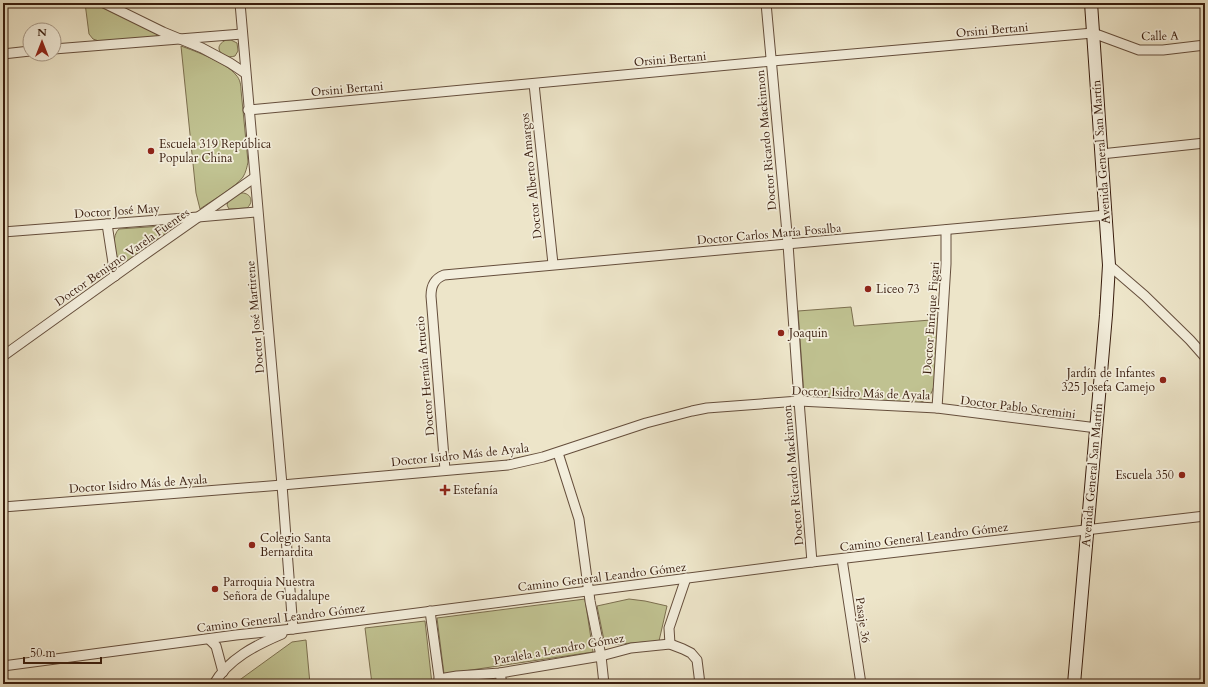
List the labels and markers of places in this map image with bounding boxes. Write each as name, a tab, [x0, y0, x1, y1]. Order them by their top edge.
place label: Escuela 319 República Popular China	[159, 136, 272, 166]
marker: Escuela 319 República Popular China	[146, 146, 156, 156]
place label: Liceo 73	[876, 281, 920, 297]
marker: Liceo 73	[863, 284, 873, 294]
place label: Joaquin	[787, 325, 828, 341]
marker: Joaquin	[776, 328, 786, 338]
place label: Jardín de Infantes 325 Josefa Camejo	[1061, 365, 1156, 395]
marker: Jardín de Infantes 325 Josefa Camejo	[1158, 375, 1168, 385]
place label: Escuela 350	[1115, 467, 1174, 483]
marker: Escuela 350	[1177, 470, 1187, 480]
place label: Estefanía	[453, 482, 499, 498]
marker: Estefanía	[440, 485, 450, 495]
place label: Colegio Santa Bernardita	[260, 530, 332, 560]
marker: Colegio Santa Bernardita	[247, 540, 257, 550]
place label: Parroquia Nuestra Señora de Guadalupe	[223, 574, 330, 604]
marker: Parroquia Nuestra Señora de Guadalupe	[210, 584, 220, 594]

